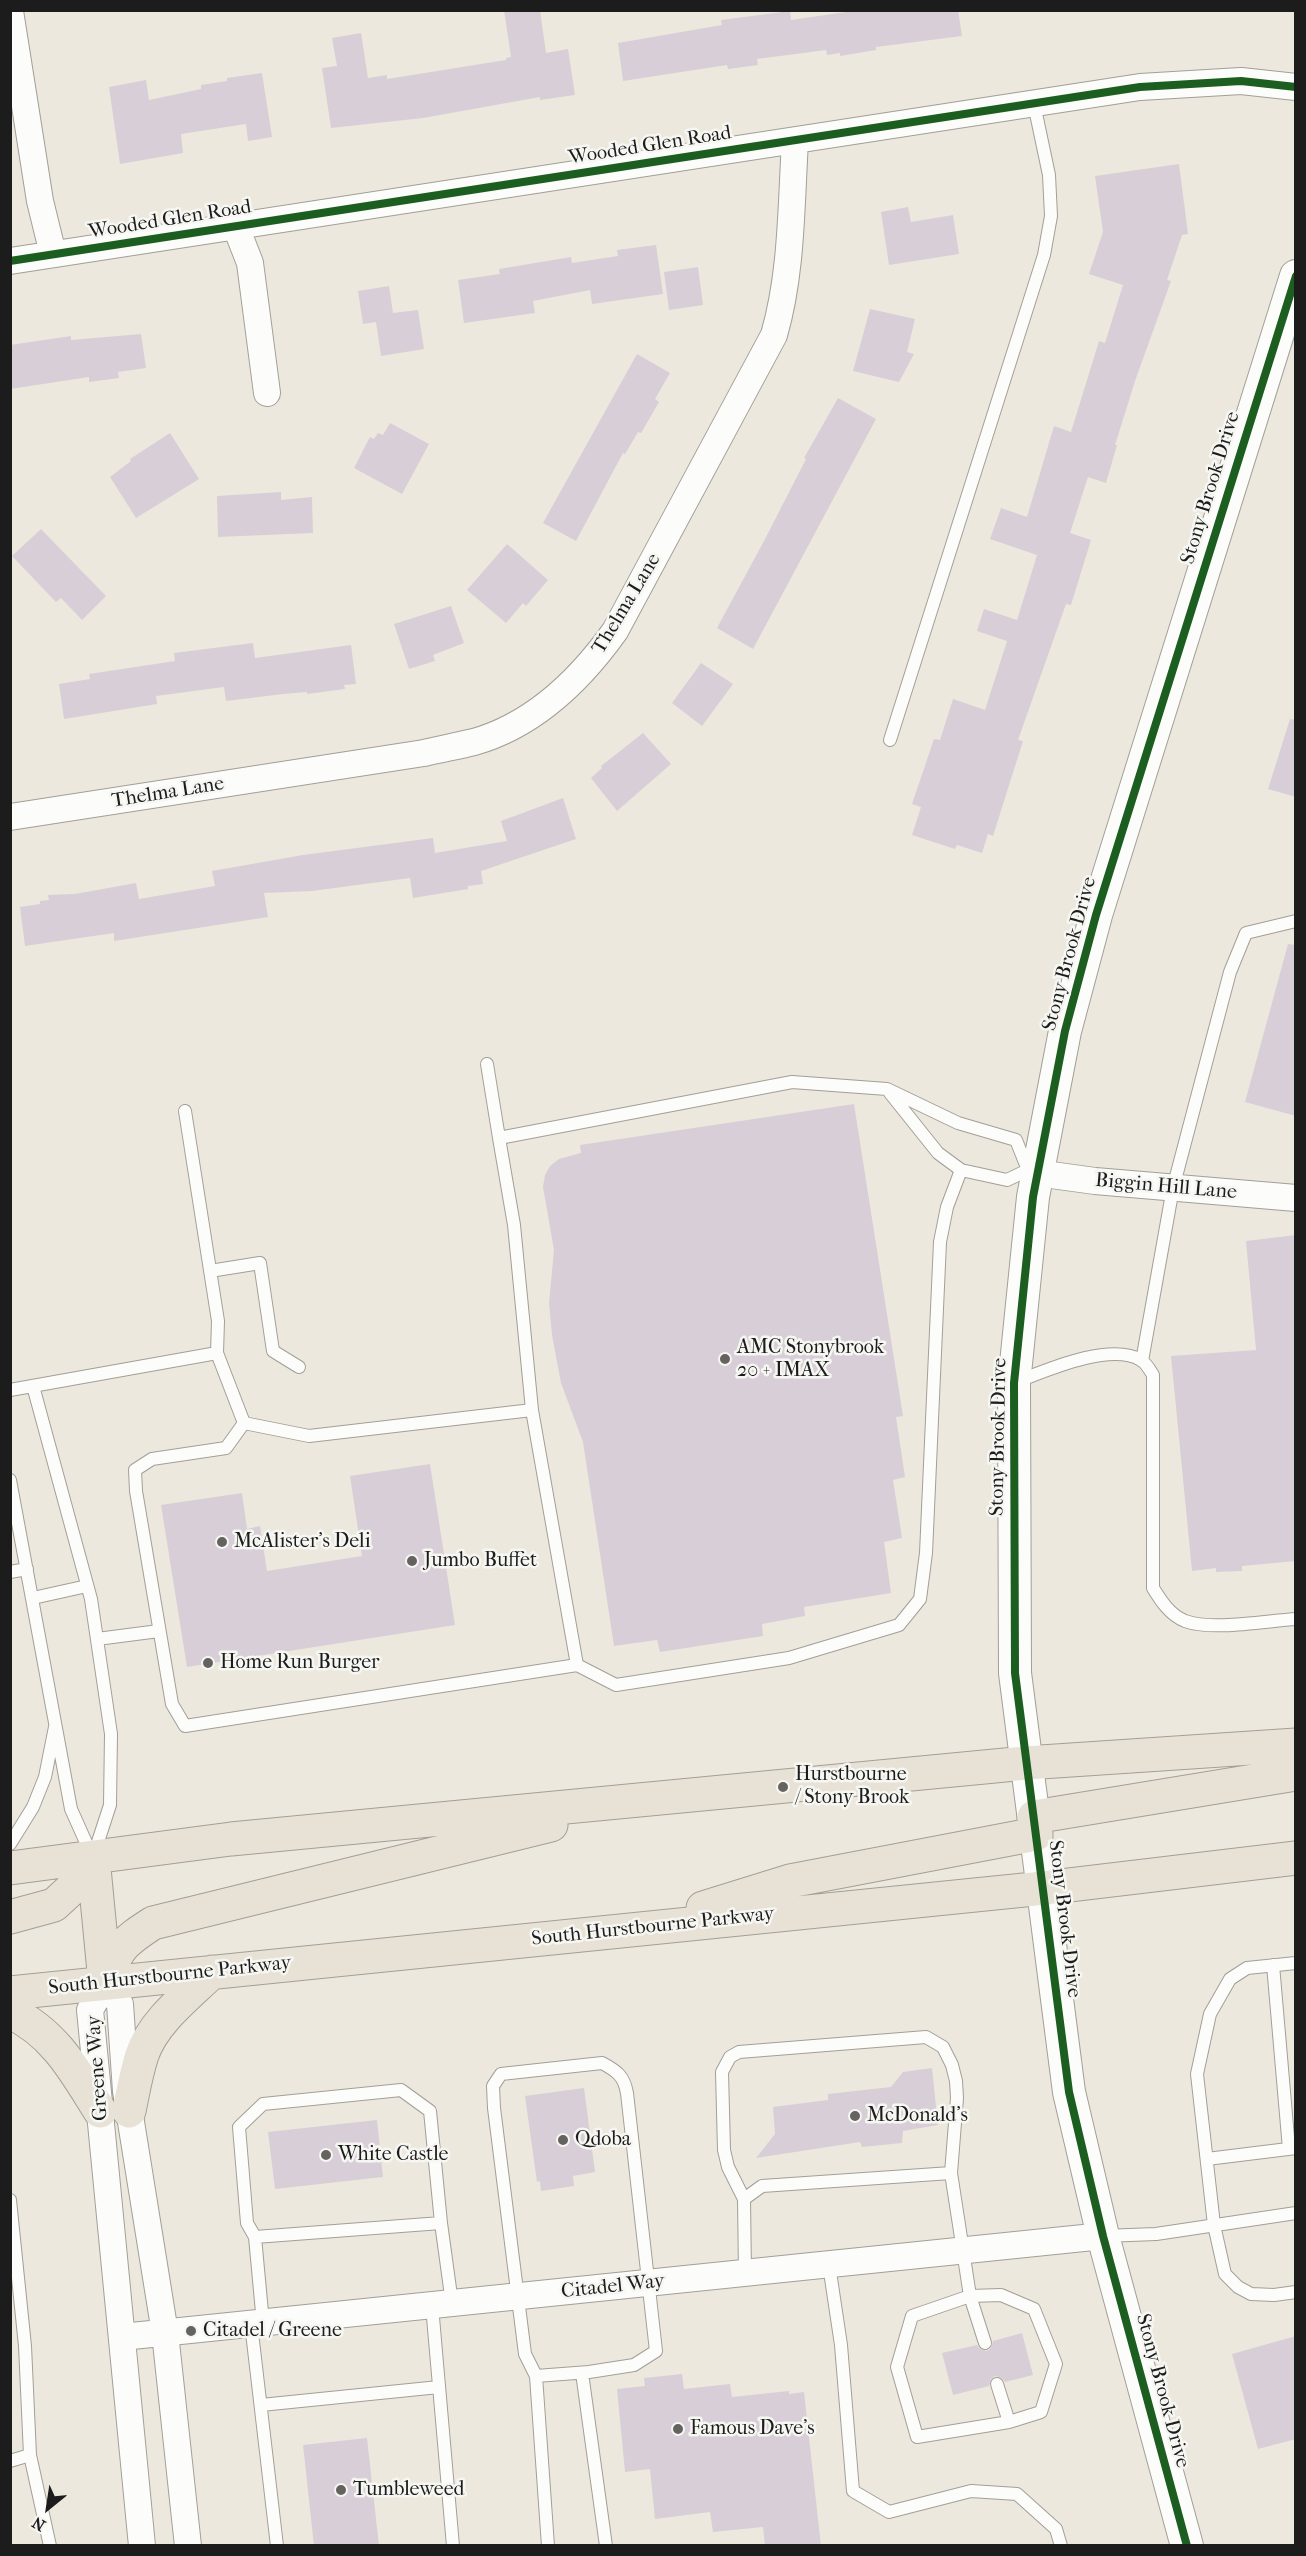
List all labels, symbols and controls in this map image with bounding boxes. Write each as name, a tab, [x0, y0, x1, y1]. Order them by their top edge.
street label: Wooded Glen Road	[567, 121, 733, 171]
street label: Wooded Glen Road	[87, 195, 253, 245]
street label: Stony Brook Drive	[1176, 409, 1246, 567]
street label: Thelma Lane	[588, 549, 666, 659]
street label: Thelma Lane	[110, 772, 226, 814]
street label: Stony Brook Drive	[1038, 874, 1102, 1034]
street label: Biggin Hill Lane	[1094, 1169, 1238, 1205]
place label: AMC Stonybrook 20 + IMAX	[737, 1336, 884, 1383]
marker: AMC Stonybrook 20 + IMAX	[718, 1352, 732, 1366]
street label: Stony Brook Drive	[986, 1358, 1012, 1516]
place label: McAlister's Deli	[234, 1530, 371, 1554]
marker: McAlister's Deli	[215, 1535, 229, 1549]
place label: Jumbo Buffet	[424, 1549, 537, 1573]
marker: Jumbo Buffet	[405, 1554, 419, 1568]
place label: Home Run Burger	[220, 1651, 380, 1675]
marker: Home Run Burger	[201, 1656, 215, 1670]
place label: Hurstbourne / Stony Brook	[795, 1763, 909, 1810]
marker: Hurstbourne / Stony Brook	[776, 1780, 790, 1794]
street label: Stony Brook Drive	[1042, 1839, 1086, 1999]
street label: South Hurstbourne Parkway	[530, 1902, 776, 1952]
street label: South Hurstbourne Parkway	[47, 1951, 293, 2001]
street label: Greene Way	[82, 2014, 114, 2122]
place label: McDonald's	[867, 2104, 968, 2128]
marker: McDonald's	[848, 2109, 862, 2123]
place label: Qdoba	[575, 2128, 631, 2152]
marker: Qdoba	[556, 2133, 570, 2147]
place label: White Castle	[338, 2143, 448, 2167]
marker: White Castle	[319, 2148, 333, 2162]
street label: Citadel Way	[560, 2270, 666, 2304]
street label: Stony Brook Drive	[1130, 2311, 1194, 2471]
place label: Citadel / Greene	[203, 2319, 342, 2343]
marker: Citadel / Greene	[184, 2324, 198, 2338]
place label: Famous Dave's	[690, 2417, 815, 2441]
marker: Famous Dave's	[671, 2422, 685, 2436]
north arrow	[18, 2478, 78, 2538]
place label: Tumbleweed	[353, 2478, 464, 2502]
marker: Tumbleweed	[334, 2483, 348, 2497]
text: N	[29, 2513, 49, 2535]

